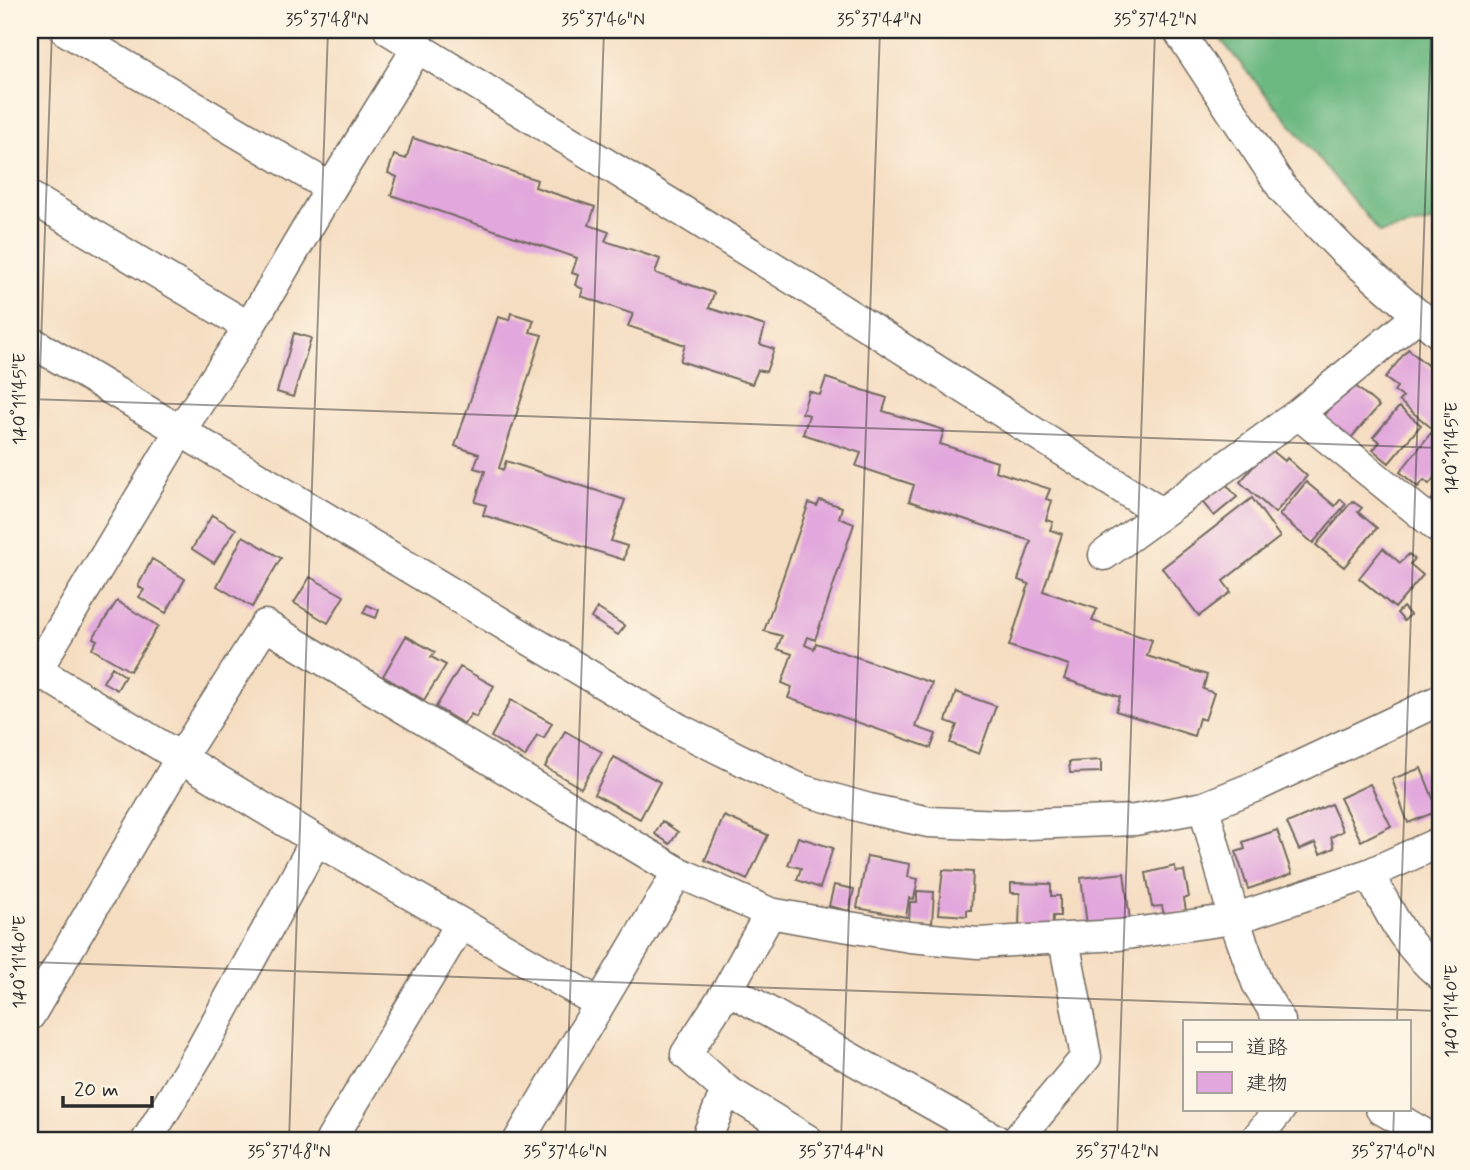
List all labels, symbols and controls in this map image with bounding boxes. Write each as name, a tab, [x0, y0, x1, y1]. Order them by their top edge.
text: 35°37'48"N	[285, 8, 369, 32]
text: 35°37'46"N	[561, 8, 645, 32]
text: 35°37'44"N	[837, 8, 921, 32]
text: 35°37'42"N	[1113, 8, 1197, 32]
text: 140°11'45"E	[8, 353, 32, 445]
text: 140°11'45"E	[1440, 402, 1464, 494]
text: 140°11'40"E	[8, 915, 32, 1009]
text: 140°11'40"E	[1440, 964, 1464, 1058]
legend	[1183, 1020, 1410, 1110]
text: 道路	[1246, 1034, 1288, 1062]
scale bar	[63, 1065, 152, 1109]
text: 建物	[1246, 1070, 1288, 1098]
text: 20 m	[74, 1076, 119, 1104]
text: 35°37'48"N	[247, 1140, 331, 1164]
text: 35°37'46"N	[523, 1140, 607, 1164]
text: 35°37'44"N	[799, 1140, 883, 1164]
text: 35°37'42"N	[1075, 1140, 1159, 1164]
text: 35°37'40"N	[1351, 1140, 1435, 1164]

